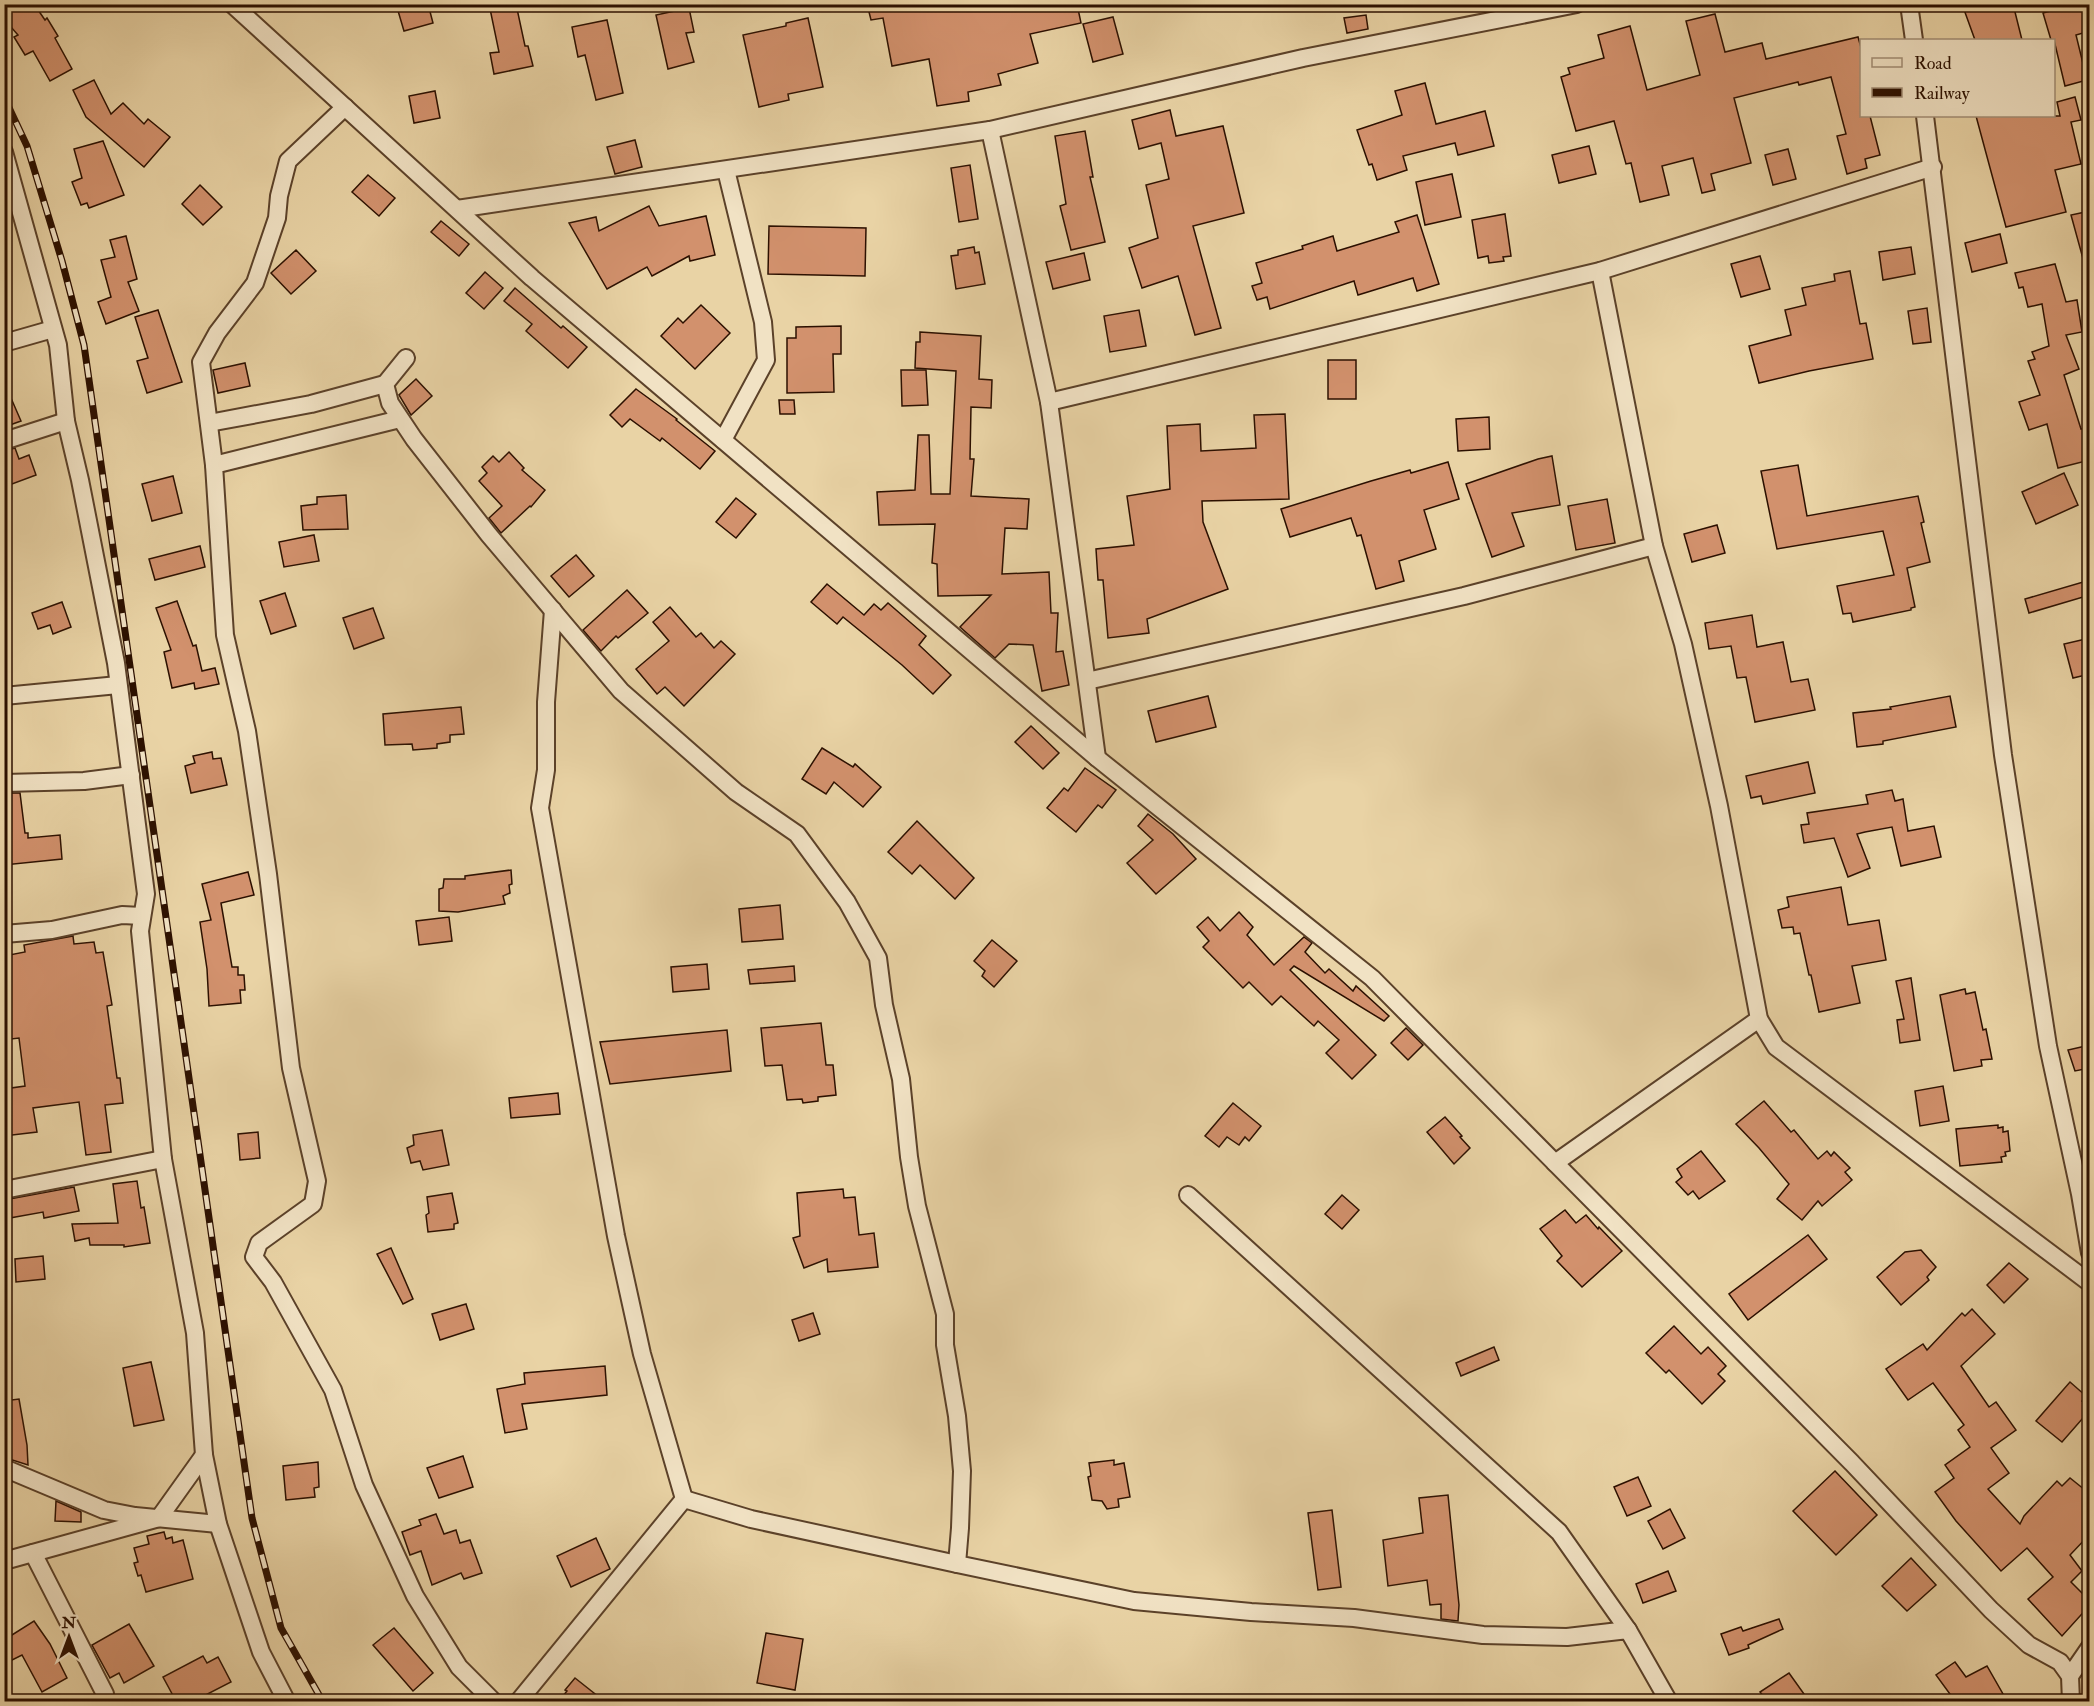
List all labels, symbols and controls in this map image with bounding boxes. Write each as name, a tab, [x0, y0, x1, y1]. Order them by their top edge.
legend	[1860, 39, 2055, 117]
text: Road	[1914, 52, 1952, 75]
text: Railway	[1914, 82, 1971, 105]
north arrow	[39, 1607, 99, 1667]
text: N	[61, 1613, 77, 1633]

